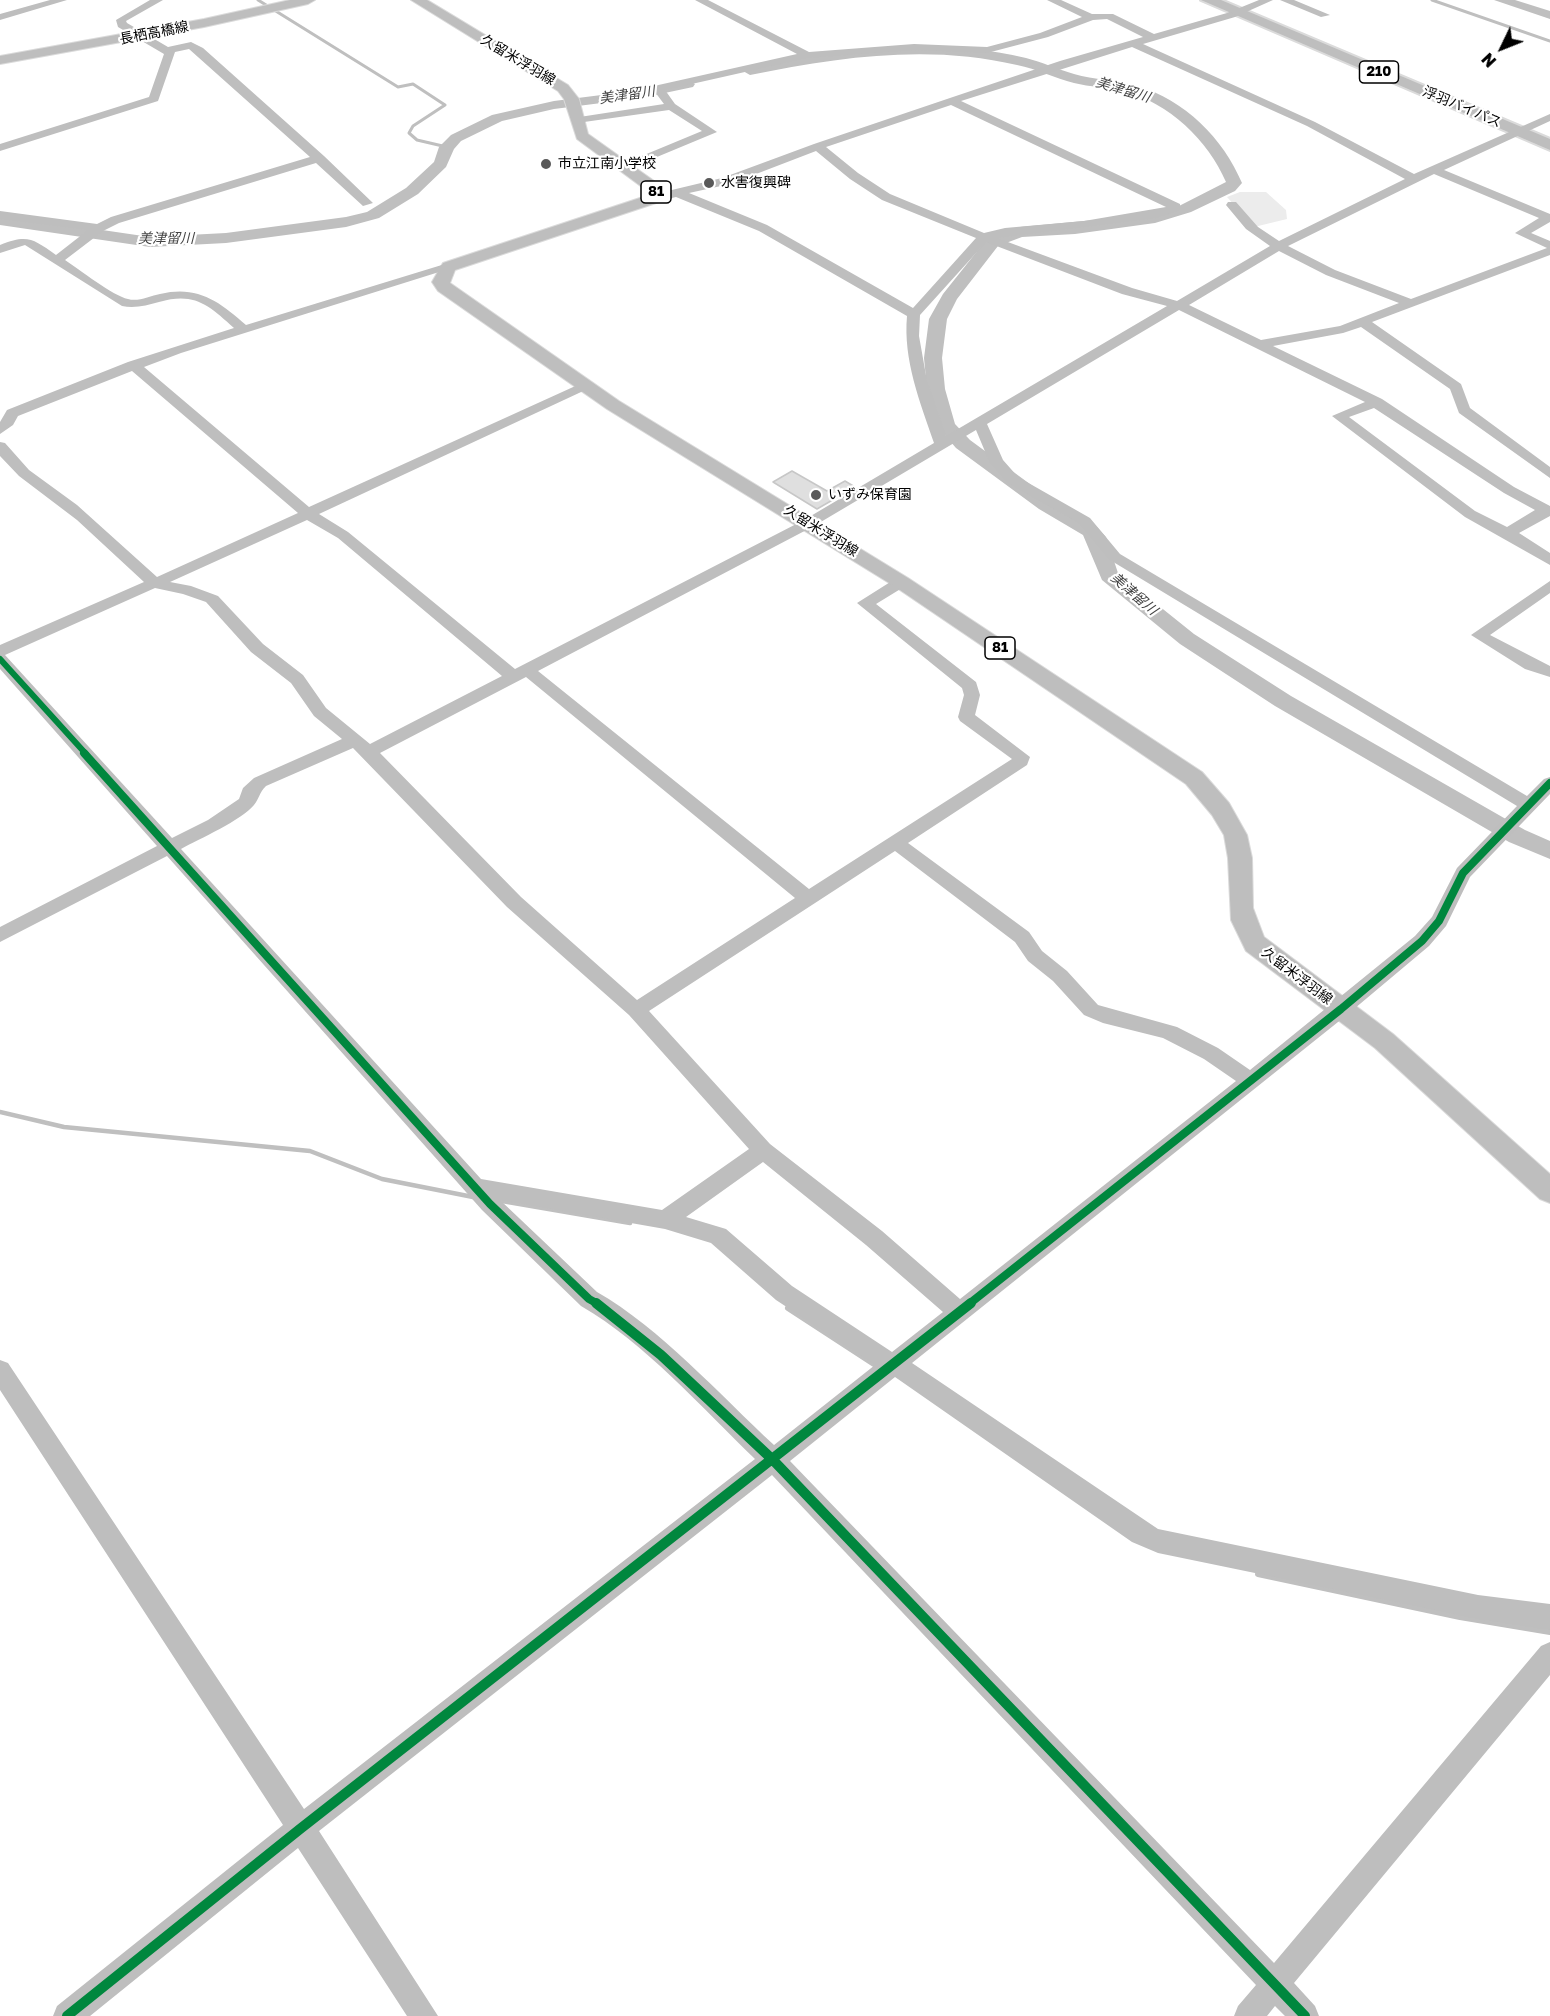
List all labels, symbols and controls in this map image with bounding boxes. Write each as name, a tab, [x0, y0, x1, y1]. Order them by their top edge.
street label: 長栖高橋線	[118, 18, 190, 48]
north arrow	[1472, 18, 1532, 78]
street label: 久留米浮羽線	[478, 31, 558, 89]
text: N	[1477, 49, 1500, 72]
road number: 210	[1360, 61, 1398, 83]
water label: 美津留川	[1094, 74, 1152, 106]
water label: 美津留川	[598, 83, 656, 107]
street label: 浮羽バイパス	[1420, 83, 1504, 131]
place label: 市立江南小学校	[558, 156, 656, 172]
marker: 市立江南小学校	[539, 157, 553, 171]
place label: 水害復興碑	[721, 175, 791, 191]
marker: 水害復興碑	[702, 176, 716, 190]
road number: 81	[641, 181, 671, 203]
water label: 美津留川	[138, 231, 194, 247]
place label: いずみ保育園	[828, 487, 912, 503]
marker: いずみ保育園	[809, 488, 823, 502]
street label: 久留米浮羽線	[781, 502, 861, 560]
water label: 美津留川	[1107, 569, 1161, 619]
road number: 81	[985, 637, 1015, 659]
street label: 久留米浮羽線	[1258, 944, 1336, 1008]

